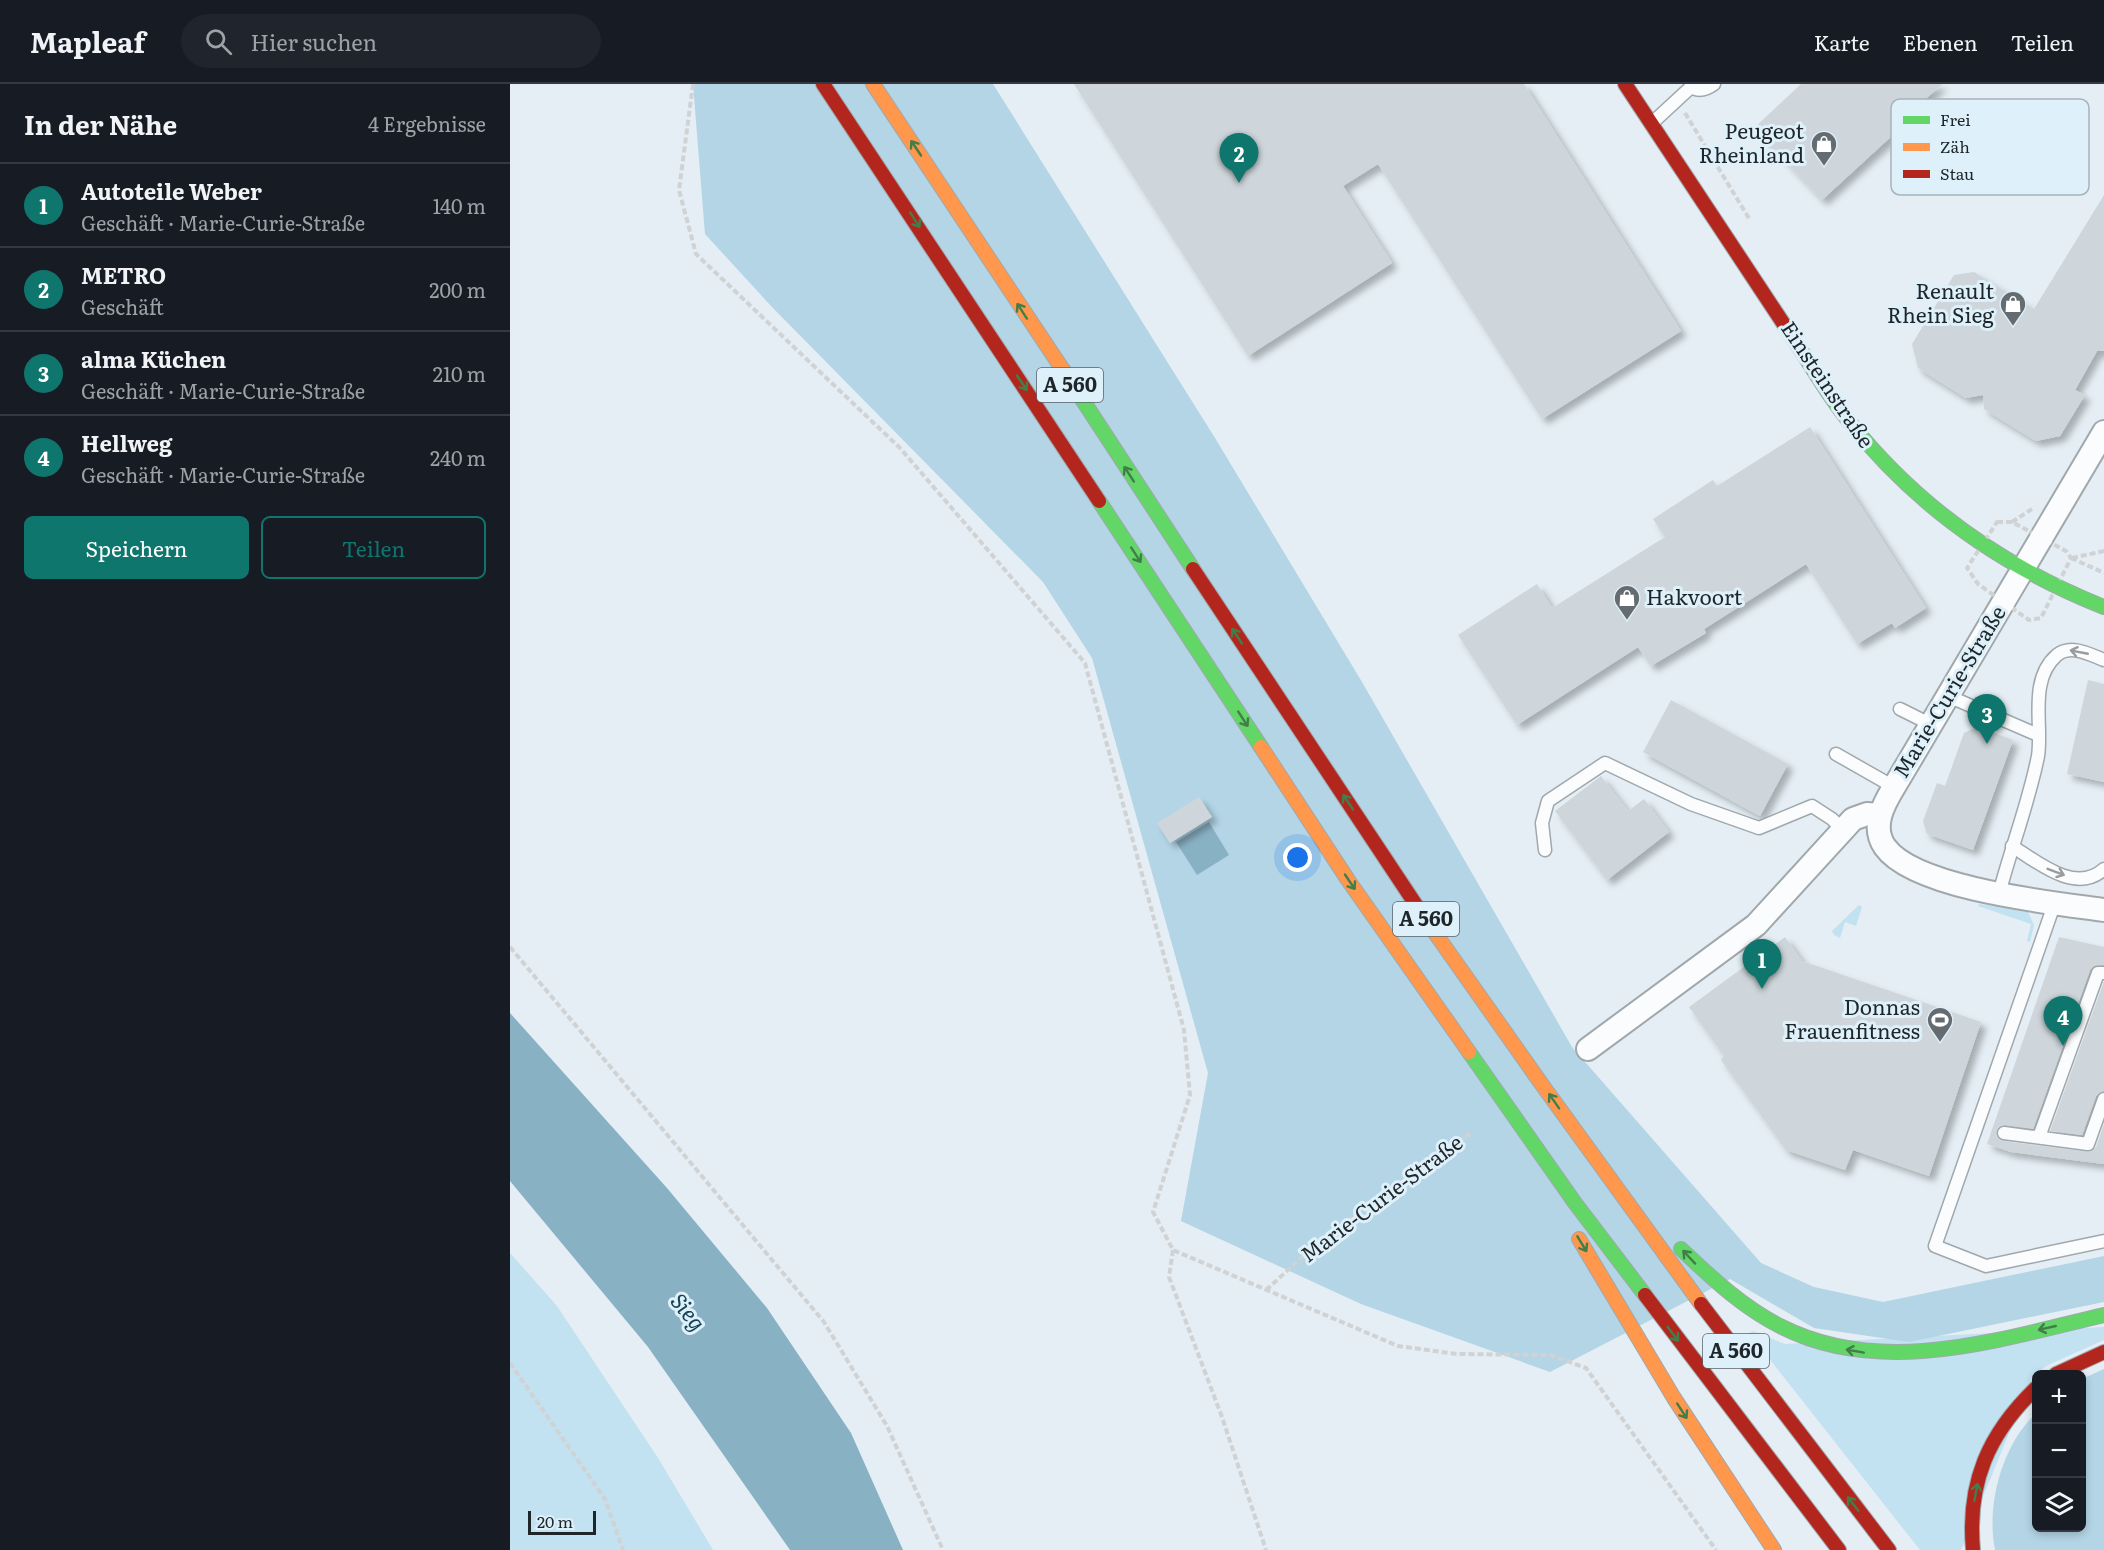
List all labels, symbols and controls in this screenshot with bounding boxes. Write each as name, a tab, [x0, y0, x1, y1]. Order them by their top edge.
search box	[181, 14, 601, 68]
text: Mapleaf	[30, 20, 145, 62]
icon: search	[202, 25, 235, 58]
text: Hier suchen	[250, 25, 377, 58]
text: Karte	[1814, 26, 1870, 57]
text: Ebenen	[1903, 26, 1978, 57]
text: Teilen	[2011, 26, 2074, 57]
legend	[1891, 99, 2089, 195]
text: In der Nähe	[24, 104, 177, 143]
text: Frei	[1940, 107, 1971, 131]
text: 4 Ergebnisse	[368, 108, 486, 138]
place label: Peugeot Rheinland	[1699, 114, 1805, 169]
shop icon: Peugeot Rheinland	[1809, 129, 1839, 167]
pin: 2	[1220, 134, 1258, 183]
text: Zäh	[1940, 134, 1970, 158]
one-way arrow	[909, 139, 922, 156]
text: Stau	[1940, 161, 1974, 185]
text: Autoteile Weber	[81, 174, 262, 207]
text: 1	[39, 190, 48, 220]
text: 140 m	[433, 190, 486, 220]
text: Geschäft · Marie-Curie-Straße	[81, 207, 365, 237]
one-way arrow	[909, 211, 921, 228]
text: METRO	[81, 258, 166, 291]
text: 2	[38, 274, 49, 304]
text: 200 m	[429, 274, 486, 304]
place label: Renault Rhein Sieg	[1887, 274, 1995, 329]
shop icon: Renault Rhein Sieg	[1998, 289, 2028, 327]
text: Geschäft	[81, 291, 164, 321]
one-way arrow	[1016, 303, 1028, 320]
street label: Einsteinstraße	[1775, 314, 1883, 453]
text: alma Küchen	[81, 342, 226, 375]
text: 3	[38, 358, 49, 388]
text: 210 m	[433, 358, 486, 388]
road number: A 560	[1037, 368, 1103, 402]
one-way arrow	[1016, 374, 1028, 391]
text: Geschäft · Marie-Curie-Straße	[81, 375, 365, 405]
text: Hellweg	[81, 426, 172, 459]
text: 4	[37, 442, 50, 472]
text: 240 m	[430, 442, 486, 472]
text: Geschäft · Marie-Curie-Straße	[81, 459, 365, 489]
one-way arrow	[1123, 466, 1135, 483]
button: Speichern	[24, 516, 249, 579]
button: Teilen	[261, 516, 486, 579]
one-way arrow	[1130, 547, 1142, 563]
place label: Hakvoort	[1646, 580, 1743, 611]
shop icon: Hakvoort	[1612, 583, 1642, 621]
street label: Marie-Curie-Straße	[1884, 599, 2012, 783]
one-way arrow	[1231, 629, 1243, 645]
one-way arrow	[2070, 646, 2089, 657]
pin: 3	[1968, 694, 2006, 744]
one-way arrow	[1237, 710, 1249, 726]
one-way arrow	[1342, 794, 1354, 811]
your location	[1283, 843, 1312, 872]
one-way arrow	[2047, 868, 2065, 879]
one-way arrow	[1344, 873, 1356, 890]
road number: A 560	[1393, 902, 1459, 936]
pin: 1	[1742, 940, 1782, 989]
place label: Donnas Frauenfitness	[1784, 990, 1920, 1045]
pin: 4	[2044, 996, 2082, 1046]
sports icon: Donnas Frauenfitness	[1925, 1005, 1955, 1043]
one-way arrow	[1548, 1094, 1560, 1110]
street label: Marie-Curie-Straße	[1293, 1126, 1468, 1268]
one-way arrow	[1576, 1235, 1588, 1252]
one-way arrow	[1681, 1249, 1696, 1264]
water label: Sieg	[664, 1285, 715, 1337]
one-way arrow	[2038, 1323, 2057, 1335]
one-way arrow	[1667, 1326, 1680, 1342]
road number: A 560	[1703, 1334, 1769, 1368]
one-way arrow	[1845, 1346, 1865, 1357]
map controls	[2032, 1370, 2086, 1532]
button: +	[2032, 1370, 2086, 1424]
one-way arrow	[1676, 1402, 1689, 1419]
button: −	[2032, 1424, 2086, 1478]
button: layers	[2032, 1478, 2086, 1532]
one-way arrow	[1971, 1483, 1982, 1502]
one-way arrow	[1846, 1496, 1859, 1512]
scale bar	[528, 1508, 596, 1536]
text: 20 m	[537, 1509, 573, 1533]

